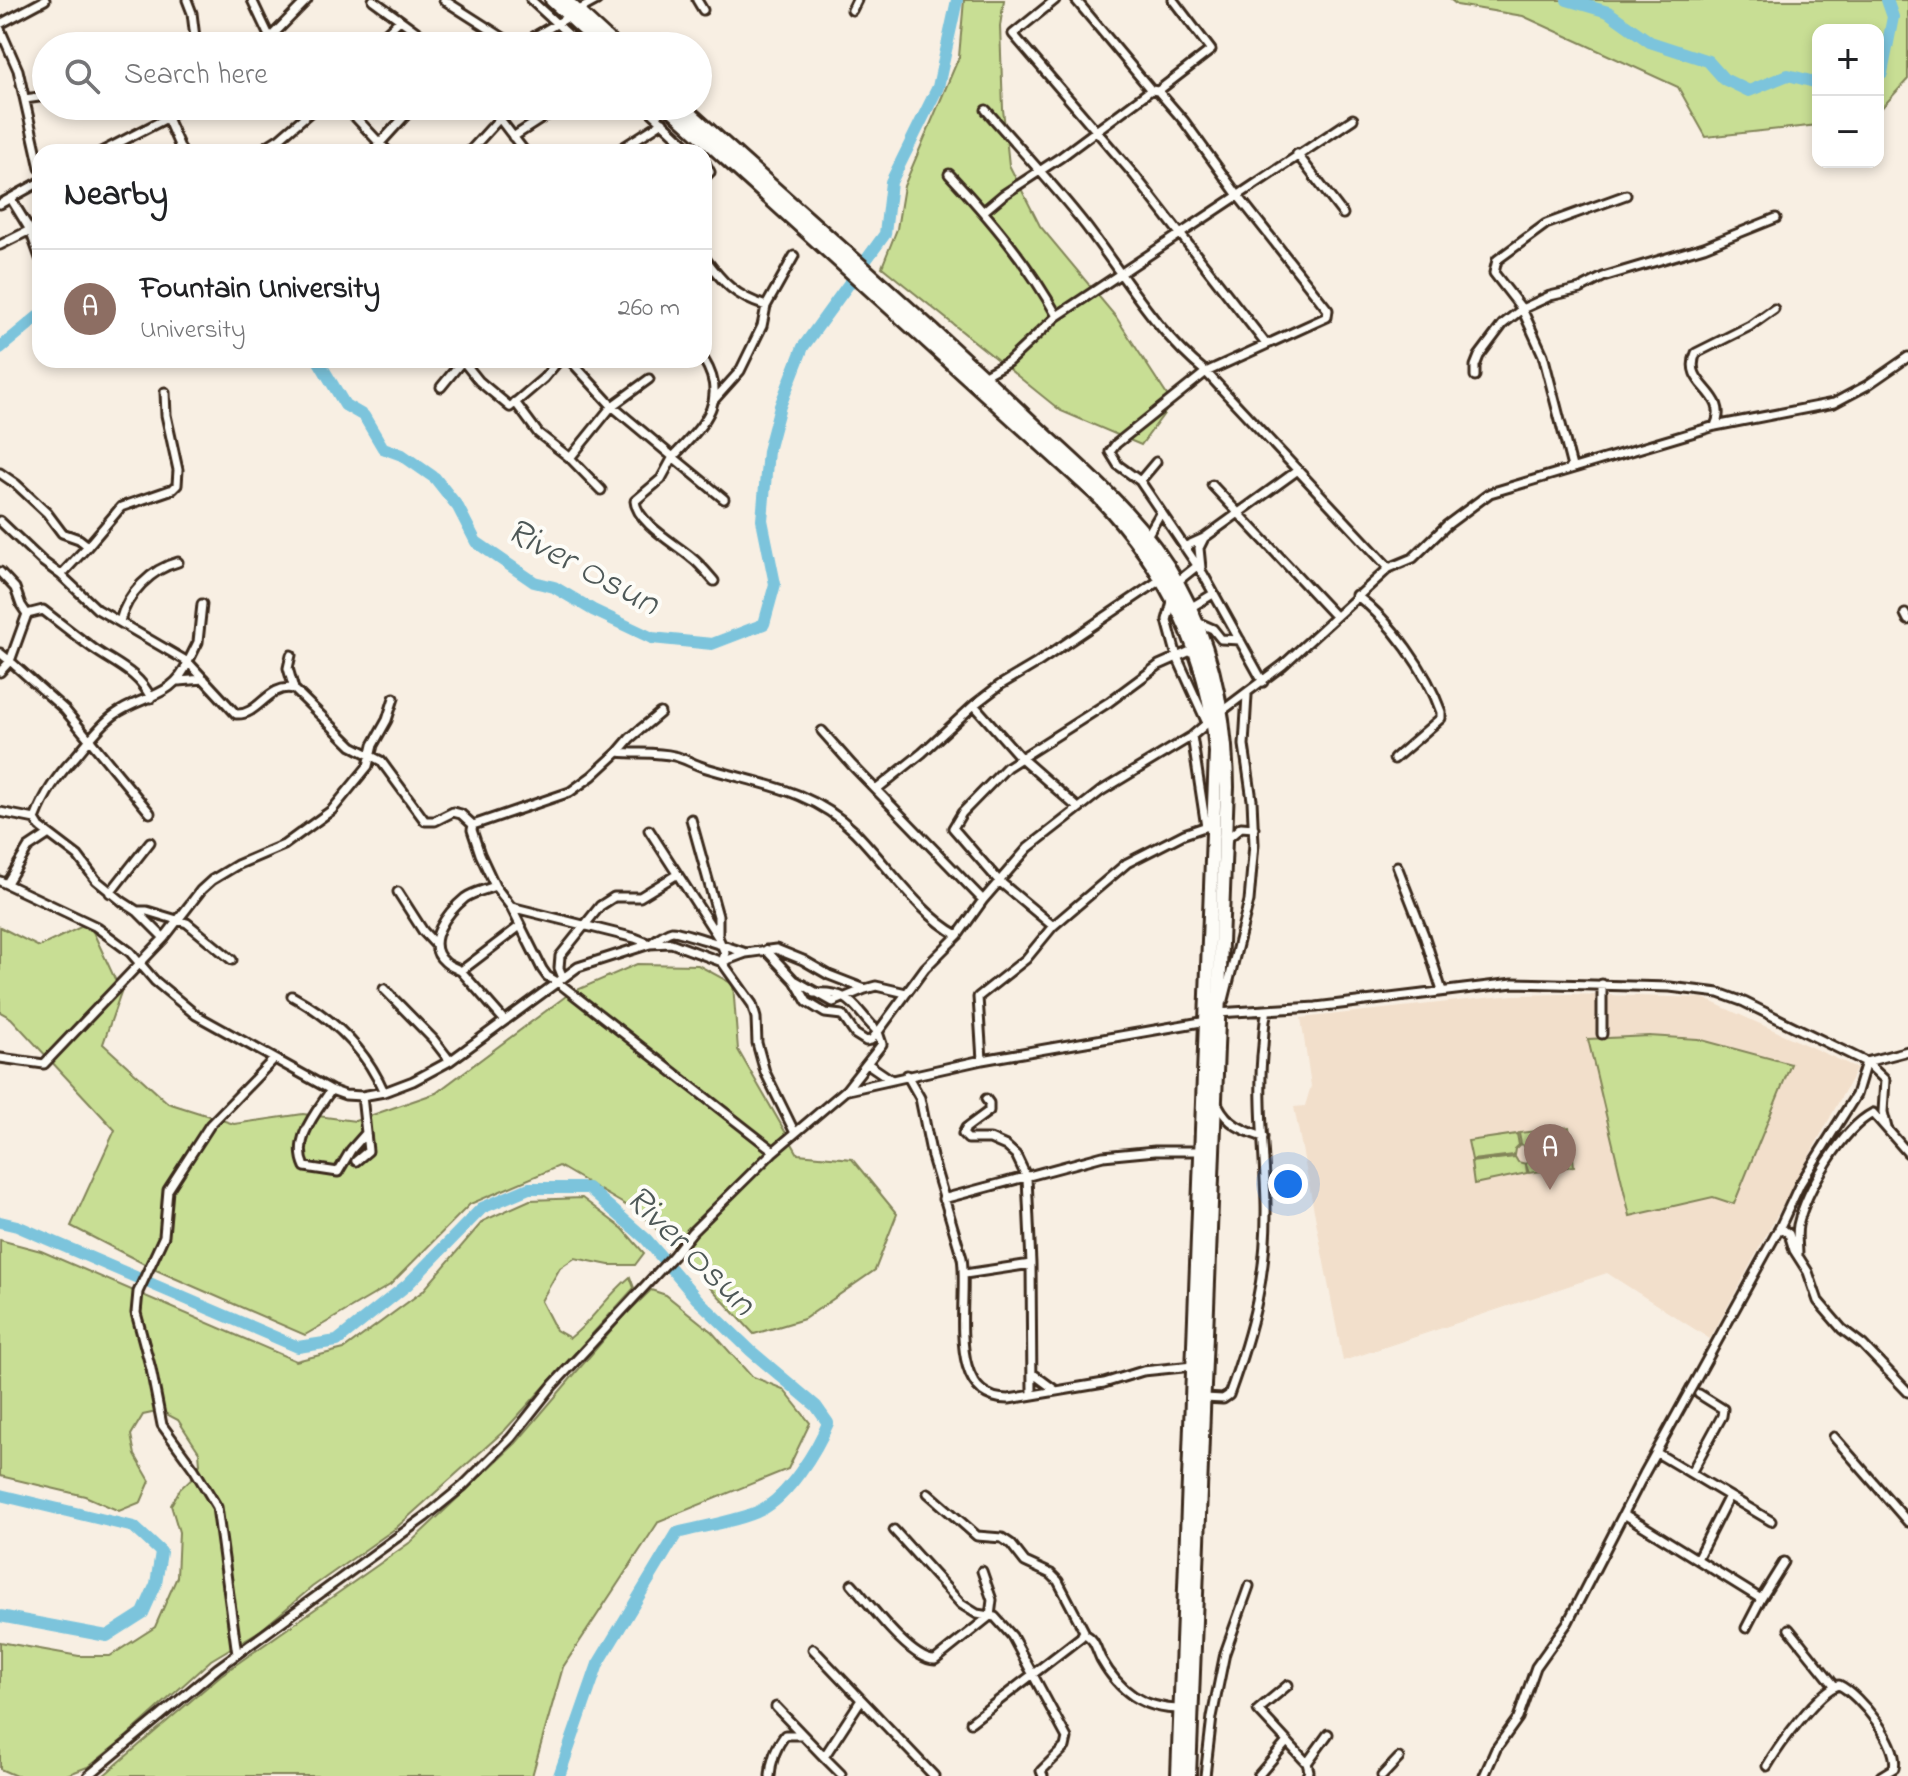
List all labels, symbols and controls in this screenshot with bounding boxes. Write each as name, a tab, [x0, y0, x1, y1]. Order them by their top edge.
map controls	[1812, 24, 1884, 168]
button: +	[1812, 24, 1884, 96]
search box	[32, 32, 712, 120]
icon: search	[60, 54, 104, 98]
text: Search here	[124, 54, 268, 98]
button: −	[1812, 96, 1884, 168]
text: Nearby	[64, 171, 168, 221]
text: Fountain University	[140, 268, 380, 312]
text: A	[82, 290, 98, 328]
text: 260 m	[618, 290, 680, 328]
text: University	[140, 312, 246, 350]
water label: River Osun	[495, 505, 670, 633]
pin: A	[1524, 1124, 1576, 1190]
your location	[1268, 1164, 1308, 1204]
water label: River Osun	[610, 1173, 769, 1331]

